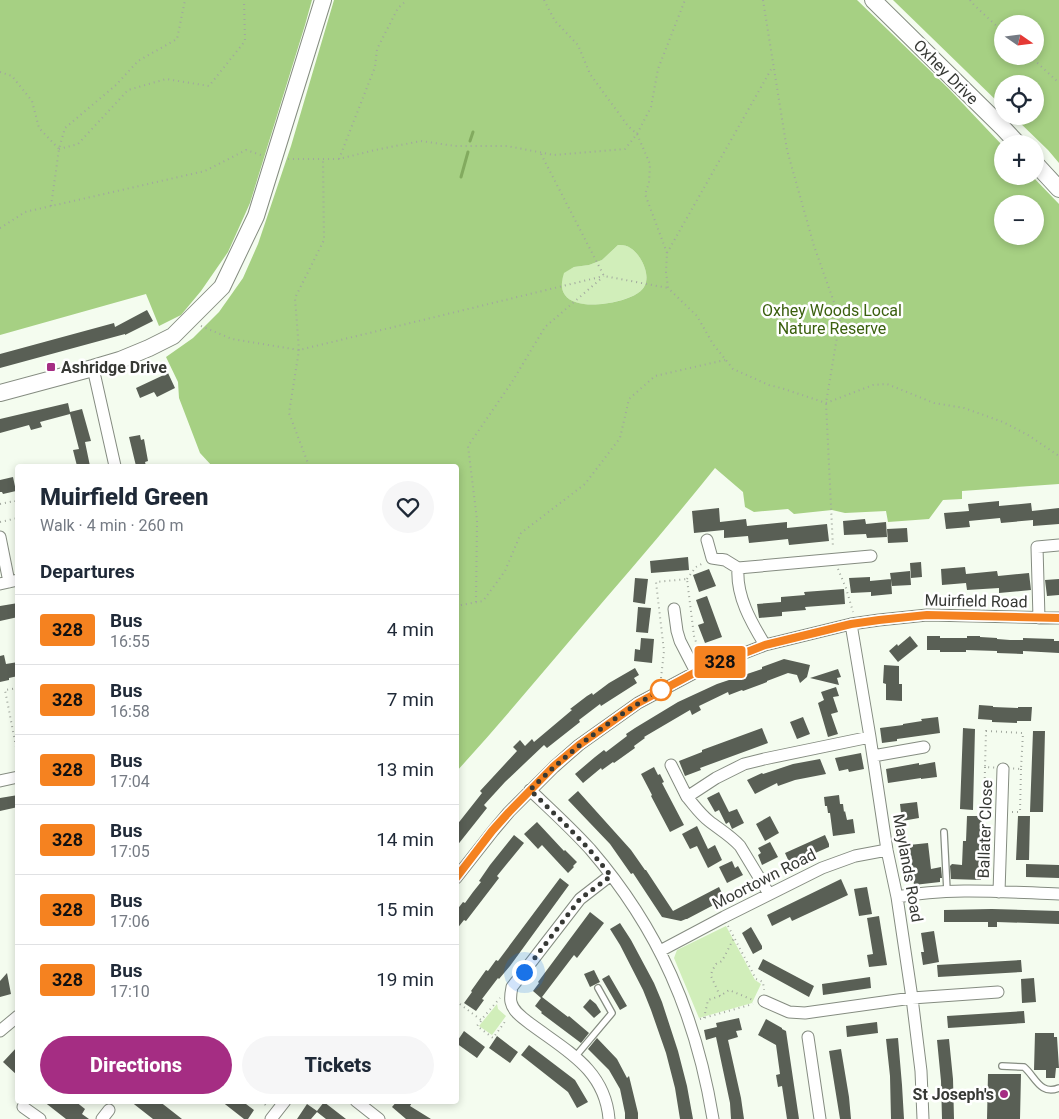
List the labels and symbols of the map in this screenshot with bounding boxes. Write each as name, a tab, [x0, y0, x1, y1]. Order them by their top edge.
north arrow	[994, 15, 1044, 65]
street label: Oxhey Drive	[910, 36, 982, 108]
park label: Oxhey Woods Local Nature Reserve	[762, 301, 902, 338]
place label: Ashridge Drive	[61, 358, 167, 377]
marker: Ashridge Drive	[45, 361, 57, 373]
street label: Muirfield Road	[924, 591, 1028, 611]
line badge: 328	[691, 646, 749, 678]
unlabelled marker	[650, 679, 672, 701]
street label: Ballater Close	[974, 779, 996, 879]
street label: Maylands Road	[889, 812, 927, 924]
street label: Moortown Road	[709, 845, 819, 913]
your location	[512, 960, 537, 985]
place label: St Joseph's	[913, 1085, 994, 1104]
marker: St Joseph's	[998, 1088, 1010, 1100]

